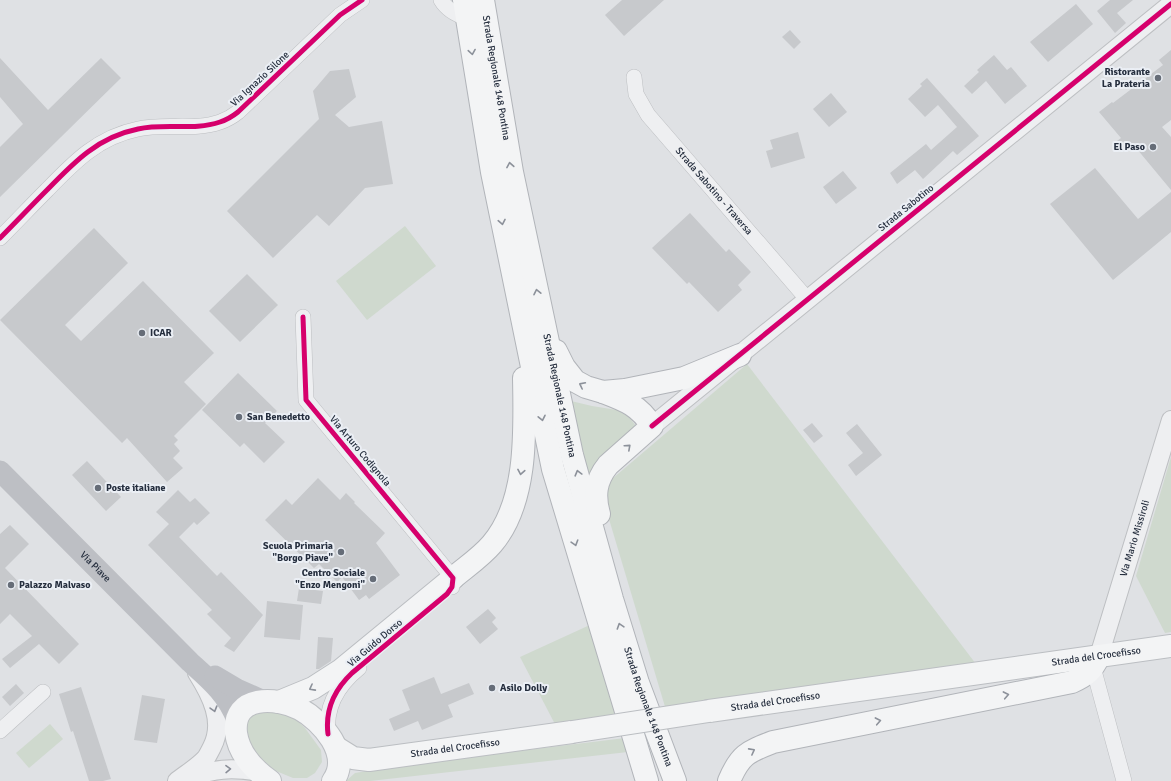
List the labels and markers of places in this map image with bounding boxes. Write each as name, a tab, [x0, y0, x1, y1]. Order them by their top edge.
place label: Ristorante La Prateria	[1102, 66, 1150, 90]
marker: Ristorante La Prateria	[1153, 73, 1163, 83]
place label: El Paso	[1113, 141, 1145, 153]
marker: El Paso	[1148, 142, 1158, 152]
place label: ICAR	[150, 327, 172, 339]
marker: ICAR	[137, 328, 147, 338]
place label: San Benedetto	[247, 411, 310, 423]
marker: San Benedetto	[234, 412, 244, 422]
place label: Poste italiane	[106, 482, 166, 494]
marker: Poste italiane	[93, 483, 103, 493]
place label: Scuola Primaria "Borgo Piave"	[263, 540, 334, 564]
marker: Scuola Primaria "Borgo Piave"	[336, 547, 346, 557]
place label: Centro Sociale "Enzo Mengoni"	[295, 567, 366, 591]
marker: Centro Sociale "Enzo Mengoni"	[368, 574, 378, 584]
place label: Palazzo Malvaso	[19, 579, 90, 591]
marker: Palazzo Malvaso	[6, 580, 16, 590]
place label: Asilo Dolly	[500, 682, 547, 694]
marker: Asilo Dolly	[487, 683, 497, 693]

